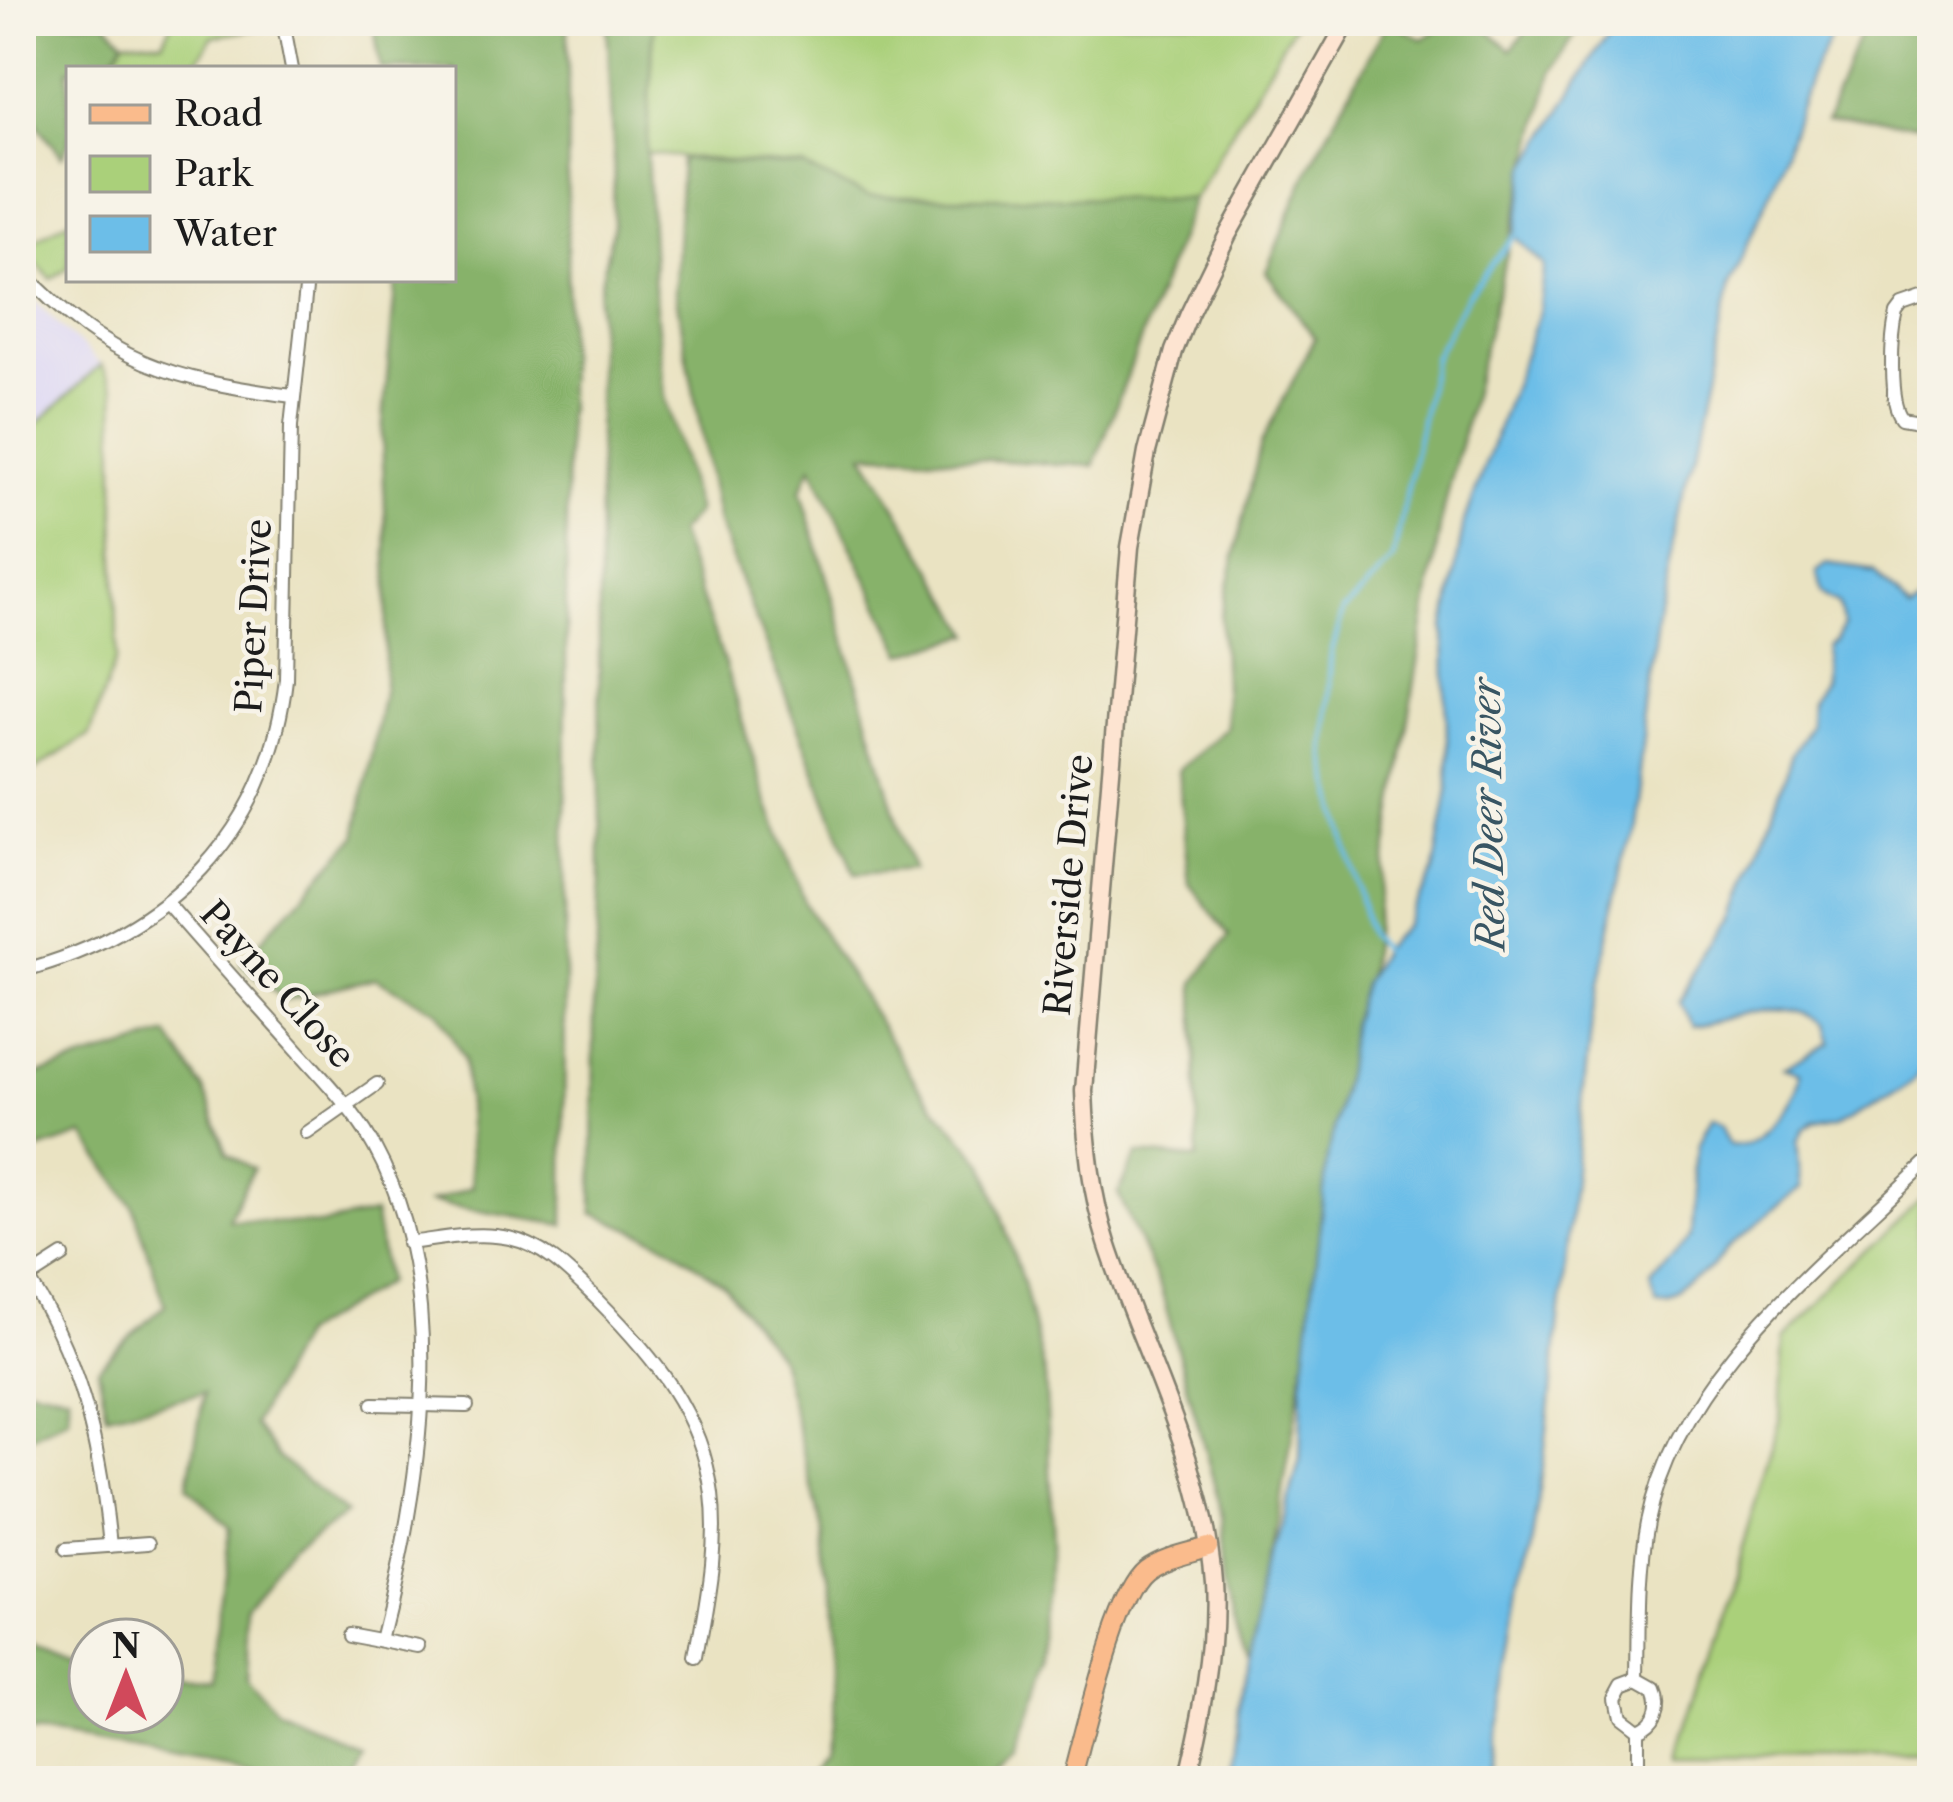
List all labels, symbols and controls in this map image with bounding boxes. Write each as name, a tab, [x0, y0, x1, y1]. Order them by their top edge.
legend	[66, 66, 456, 282]
text: Road	[174, 91, 263, 135]
text: Park	[174, 151, 254, 195]
text: Water	[173, 211, 277, 255]
street label: Piper Drive	[226, 518, 280, 714]
water label: Red Deer River	[1462, 675, 1514, 954]
street label: Riverside Drive	[1035, 752, 1101, 1018]
street label: Payne Close	[191, 891, 365, 1077]
north arrow	[66, 1616, 186, 1736]
text: N	[112, 1626, 140, 1667]

